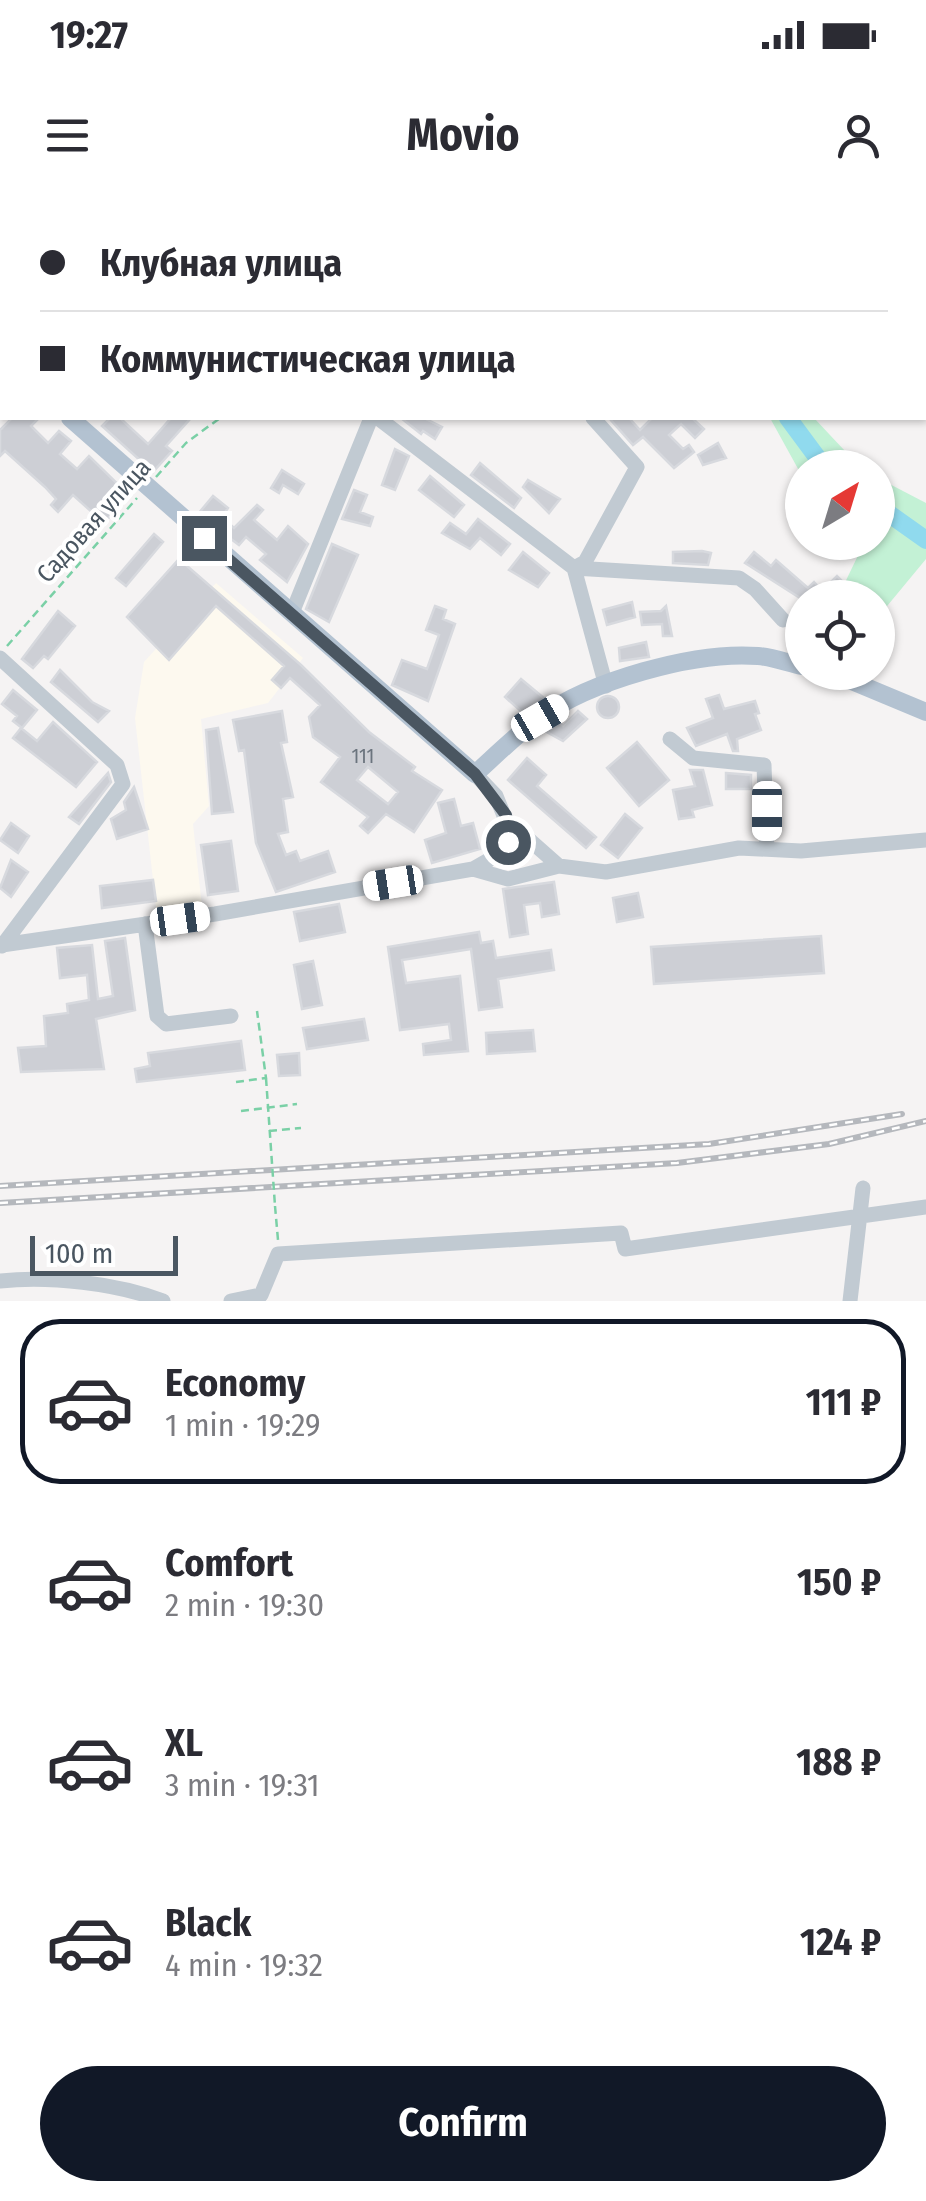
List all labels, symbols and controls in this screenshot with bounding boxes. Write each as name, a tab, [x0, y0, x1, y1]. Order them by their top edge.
text: 19:27	[50, 12, 128, 58]
icon: menu	[40, 108, 95, 163]
text: Movio	[407, 108, 519, 162]
icon: person	[831, 108, 886, 163]
text: Клубная улица	[100, 240, 342, 286]
text: Коммунистическая улица	[100, 336, 516, 382]
north arrow	[785, 450, 895, 560]
map controls	[785, 450, 895, 690]
street label: Садовая улица	[31, 453, 157, 589]
route end	[182, 516, 227, 561]
button: locate	[785, 580, 895, 690]
car	[507, 690, 573, 746]
house number: 111	[352, 744, 374, 768]
car	[752, 781, 782, 841]
route start	[486, 820, 531, 865]
car	[361, 863, 425, 903]
car	[148, 900, 212, 938]
scale bar	[30, 1231, 178, 1276]
text: 100 m	[45, 1237, 113, 1270]
icon: car	[45, 1357, 135, 1447]
text: Economy	[165, 1360, 305, 1406]
text: 111 ₽	[806, 1379, 881, 1425]
text: 1 min · 19:29	[165, 1406, 321, 1444]
icon: car	[45, 1537, 135, 1627]
text: Comfort	[165, 1540, 293, 1586]
text: 150 ₽	[797, 1559, 881, 1605]
text: 2 min · 19:30	[165, 1586, 324, 1624]
icon: car	[45, 1717, 135, 1807]
text: XL	[165, 1720, 203, 1766]
text: 188 ₽	[796, 1739, 881, 1785]
text: 3 min · 19:31	[165, 1766, 320, 1804]
icon: car	[45, 1897, 135, 1987]
text: Black	[165, 1900, 251, 1946]
text: 124 ₽	[800, 1919, 881, 1965]
text: 4 min · 19:32	[165, 1946, 323, 1984]
button: Confirm	[40, 2066, 886, 2181]

